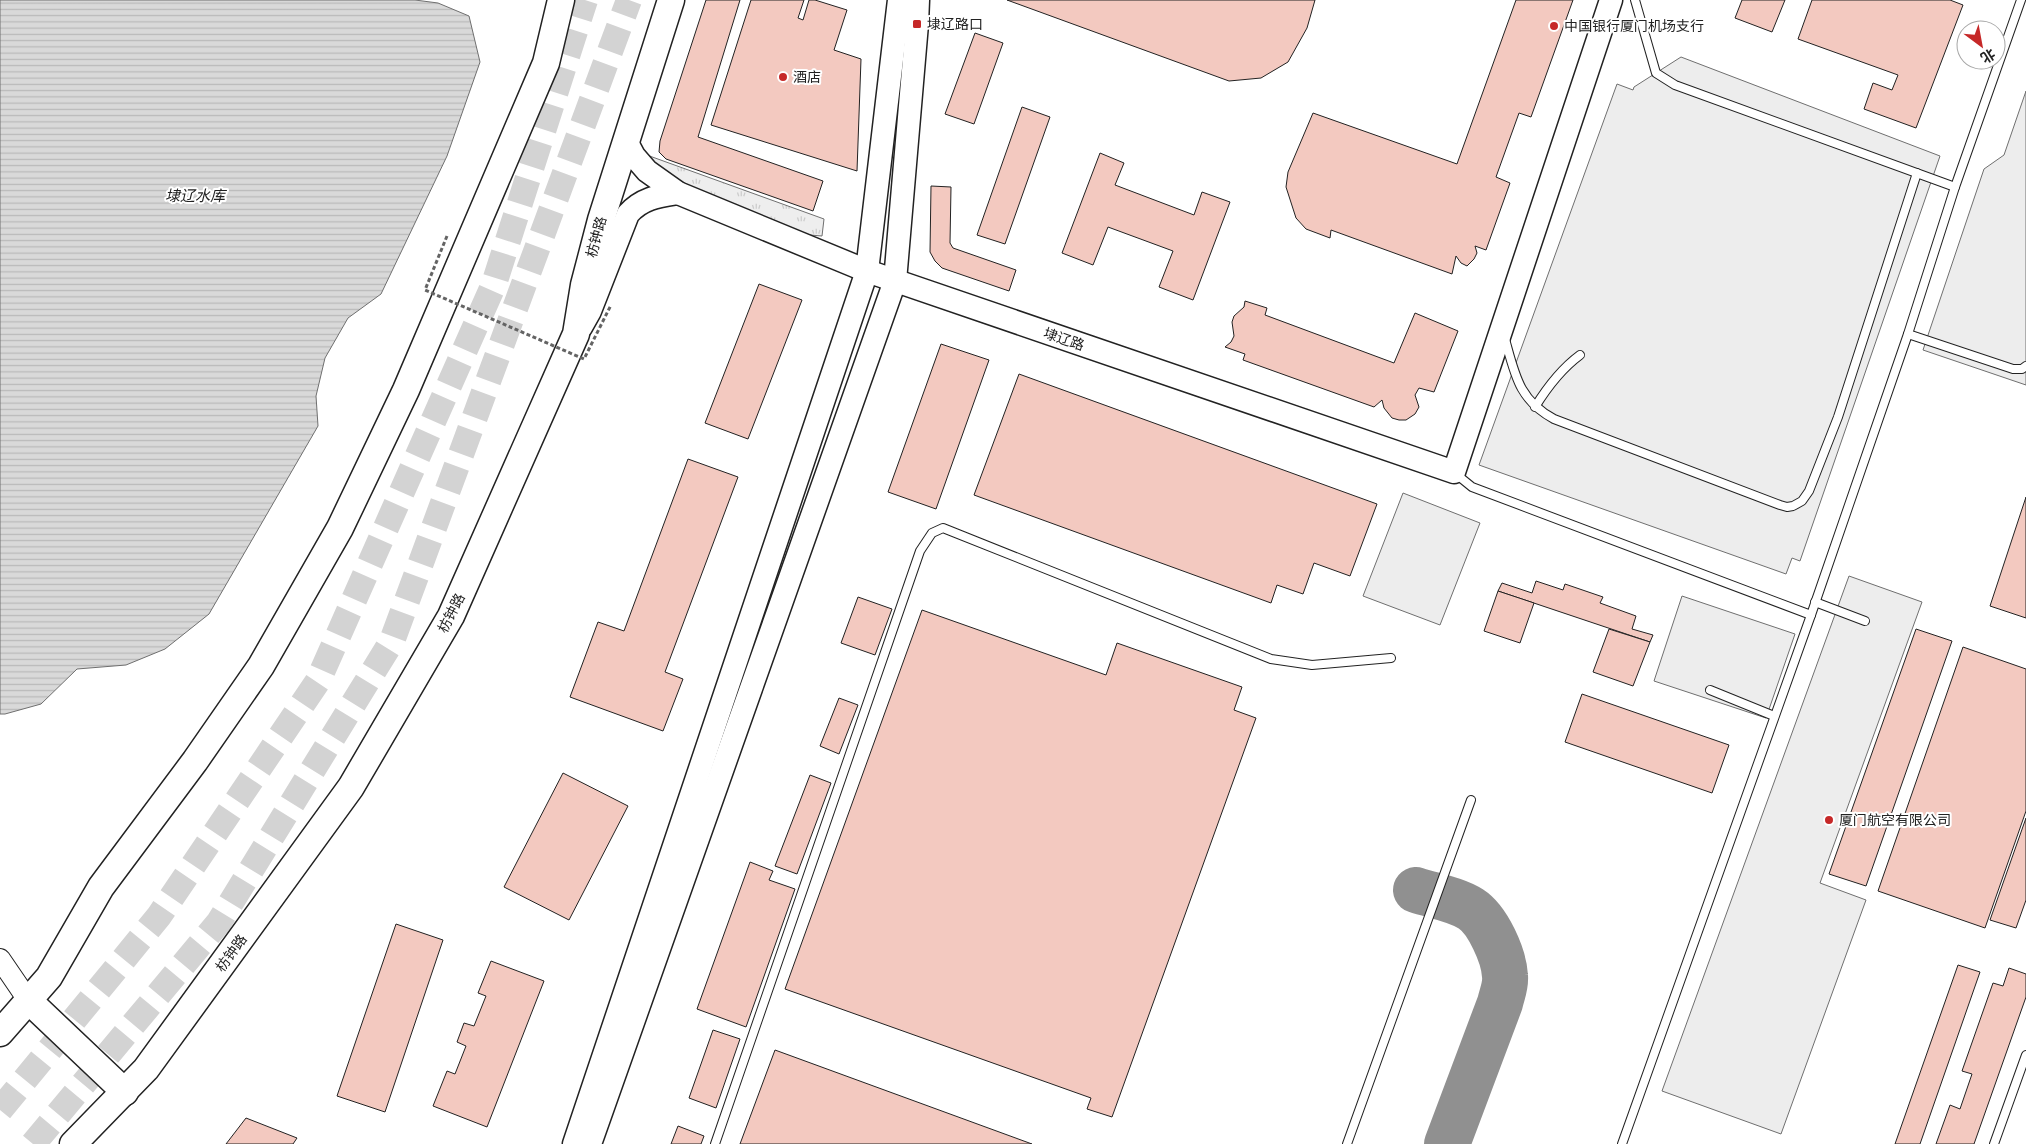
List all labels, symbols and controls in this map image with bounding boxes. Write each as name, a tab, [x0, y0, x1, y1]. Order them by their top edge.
place label: 埭辽路口	[927, 16, 983, 33]
marker: 埭辽路口	[911, 18, 923, 30]
place label: 中国银行厦门机场支行	[1564, 18, 1704, 35]
marker: 中国银行厦门机场支行	[1548, 20, 1560, 32]
north arrow	[1956, 20, 2006, 70]
text: 北	[1977, 45, 1998, 67]
place label: 酒店	[793, 69, 821, 86]
marker: 酒店	[777, 71, 789, 83]
water label: 埭辽水库	[165, 187, 228, 205]
street label: 枋钟路	[583, 215, 610, 260]
street label: 埭辽路	[1041, 325, 1086, 354]
street label: 枋钟路	[434, 591, 469, 636]
place label: 厦门航空有限公司	[1839, 812, 1951, 829]
marker: 厦门航空有限公司	[1823, 814, 1835, 826]
street label: 枋钟路	[212, 931, 251, 975]

